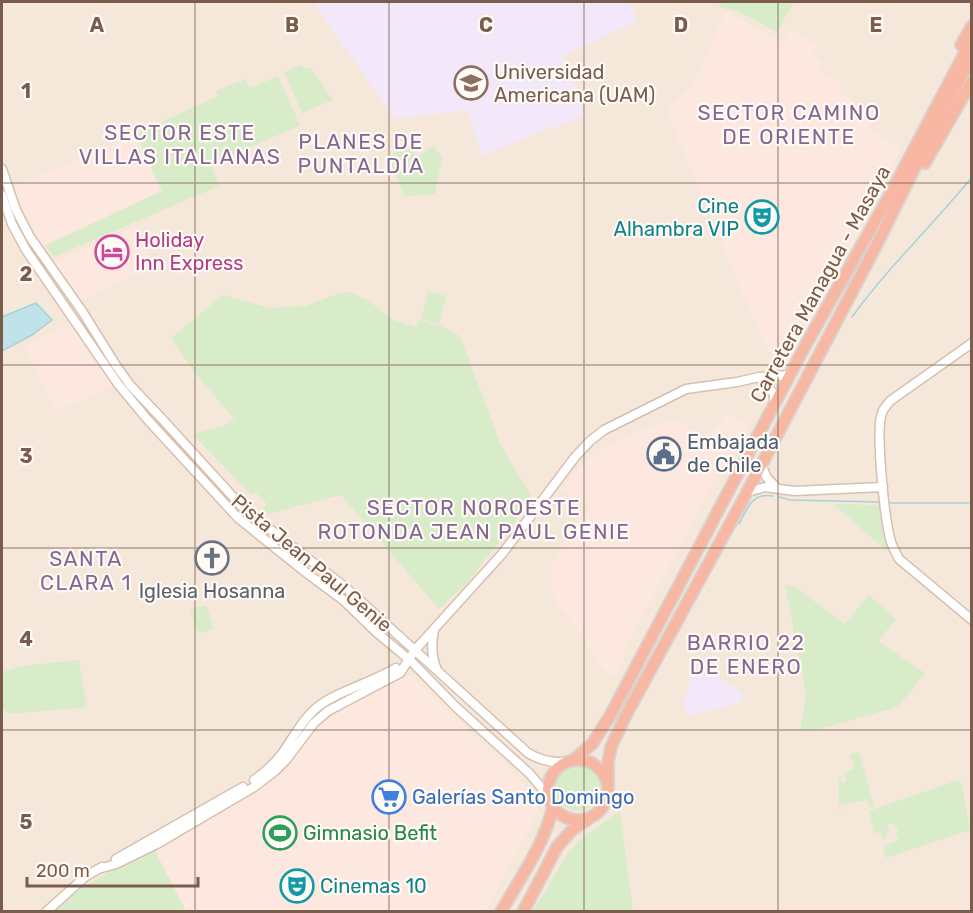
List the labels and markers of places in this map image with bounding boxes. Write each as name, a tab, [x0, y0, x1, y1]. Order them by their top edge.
place label: Universidad Americana (UAM)	[494, 60, 655, 107]
school or university icon: Universidad Americana (UAM)	[453, 65, 489, 101]
place label: Cine Alhambra VIP	[614, 194, 739, 241]
theatre icon: Cine Alhambra VIP	[744, 199, 780, 235]
place label: Holiday Inn Express	[135, 228, 243, 275]
hotel icon: Holiday Inn Express	[94, 234, 130, 270]
place label: Embajada de Chile	[687, 430, 779, 477]
public building icon: Embajada de Chile	[646, 436, 682, 472]
church icon: Iglesia Hosanna	[194, 540, 230, 576]
place label: Iglesia Hosanna	[139, 579, 285, 603]
supermarket icon: Galerías Santo Domingo	[371, 779, 407, 815]
place label: Galerías Santo Domingo	[412, 785, 634, 809]
sports icon: Gimnasio Befit	[262, 815, 298, 851]
place label: Gimnasio Befit	[303, 821, 437, 845]
theatre icon: Cinemas 10	[279, 868, 315, 904]
place label: Cinemas 10	[320, 874, 427, 898]

